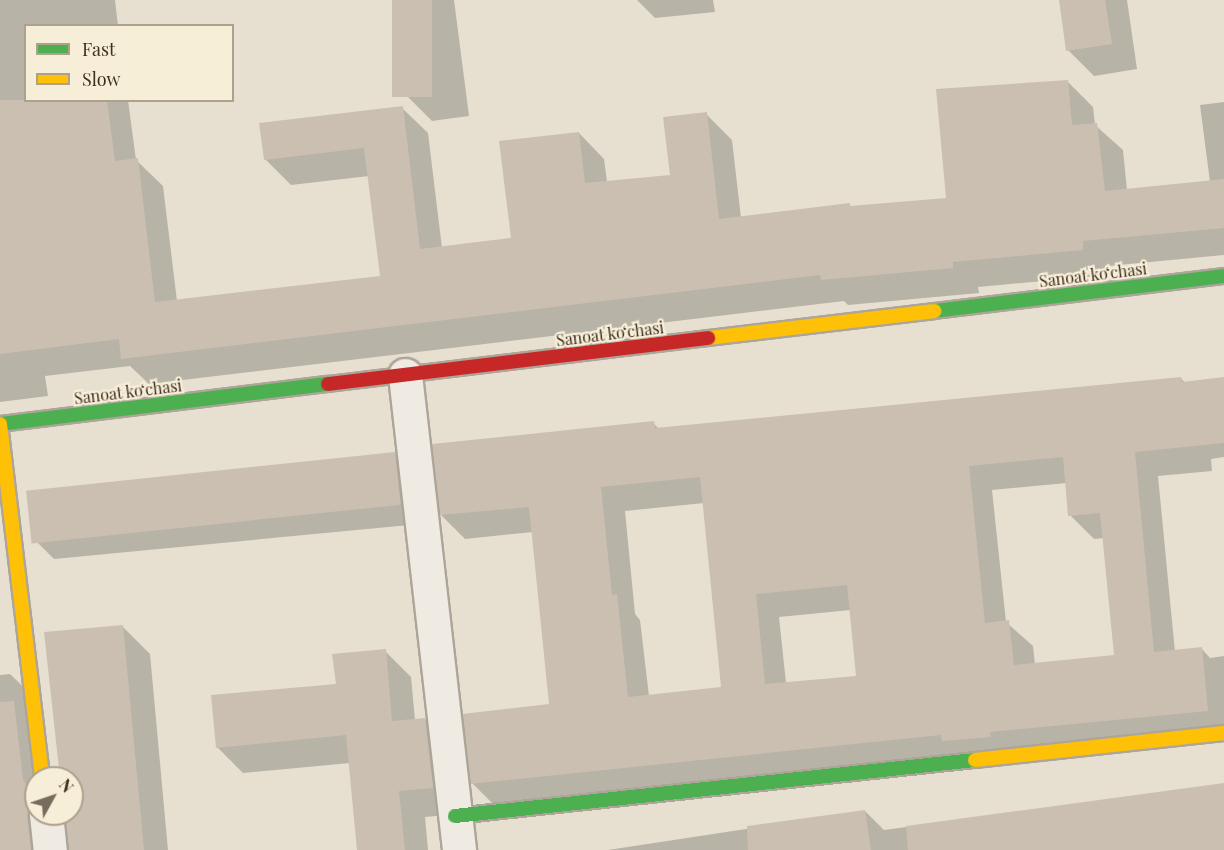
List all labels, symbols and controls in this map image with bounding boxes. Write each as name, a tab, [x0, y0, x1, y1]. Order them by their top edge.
legend	[24, 24, 234, 102]
text: Fast	[82, 37, 115, 61]
text: Slow	[82, 67, 120, 91]
street label: Sanoat koʻchasi	[1038, 259, 1148, 291]
street label: Sanoat koʻchasi	[555, 318, 665, 350]
street label: Sanoat koʻchasi	[73, 376, 183, 408]
north arrow	[24, 766, 84, 826]
text: N	[55, 774, 78, 797]

